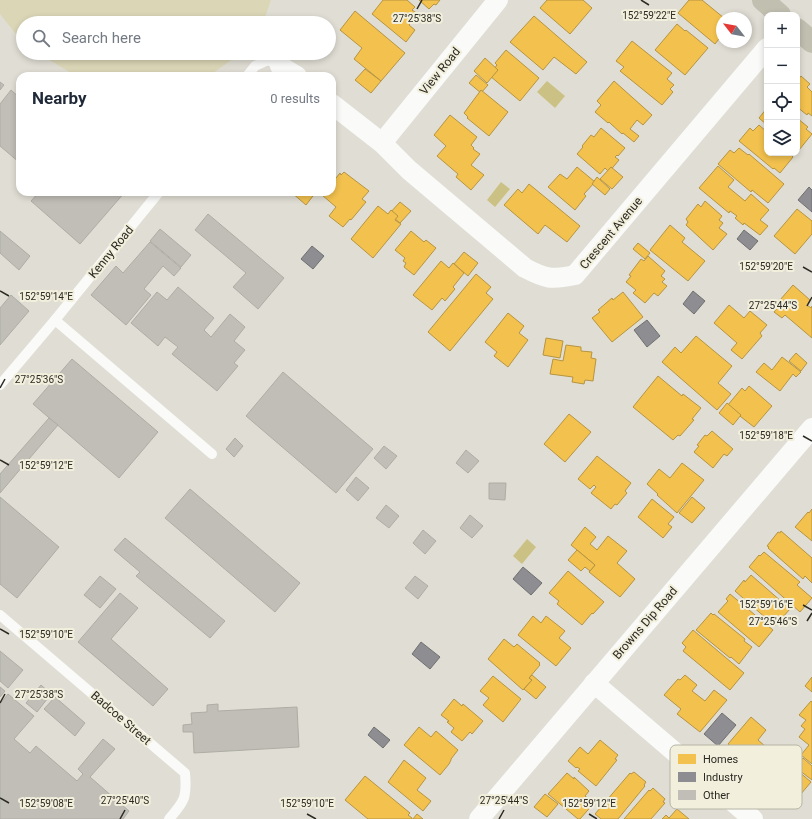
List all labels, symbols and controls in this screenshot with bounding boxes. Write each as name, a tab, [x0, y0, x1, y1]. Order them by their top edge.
text: 152°59'22"E	[622, 10, 676, 21]
north arrow	[716, 12, 752, 48]
map controls	[764, 12, 800, 156]
button: +	[764, 12, 800, 48]
text: 27°25'38"S	[393, 13, 441, 24]
search box	[16, 16, 336, 60]
icon: search	[30, 27, 52, 49]
text: Search here	[62, 29, 141, 47]
street label: View Road	[417, 45, 463, 97]
button: −	[764, 48, 800, 84]
button: locate	[764, 84, 800, 120]
text: Nearby	[32, 88, 87, 108]
text: 0 results	[270, 91, 320, 106]
button: layers	[764, 120, 800, 156]
street label: Crescent Avenue	[577, 194, 645, 272]
street label: Kenny Road	[86, 223, 136, 281]
text: 152°59'20"E	[739, 261, 793, 272]
text: 152°59'14"E	[19, 291, 73, 302]
text: 27°25'44"S	[749, 300, 797, 311]
text: 27°25'36"S	[15, 374, 63, 385]
text: 152°59'18"E	[739, 430, 793, 441]
text: 152°59'12"E	[19, 460, 73, 471]
street label: Browns Dip Road	[610, 584, 680, 662]
text: 152°59'16"E	[739, 599, 793, 610]
text: 27°25'46"S	[749, 616, 797, 627]
text: 152°59'10"E	[19, 629, 73, 640]
street label: Badcoe Street	[88, 688, 154, 748]
text: 27°25'38"S	[15, 689, 63, 700]
legend	[670, 745, 802, 809]
text: Homes	[703, 753, 739, 766]
text: Industry	[703, 771, 743, 784]
text: Other	[703, 789, 730, 802]
text: 27°25'40"S	[101, 795, 149, 806]
text: 27°25'44"S	[480, 795, 528, 806]
text: 152°59'08"E	[19, 798, 73, 809]
text: 152°59'10"E	[280, 798, 334, 809]
text: 152°59'12"E	[562, 798, 616, 809]

